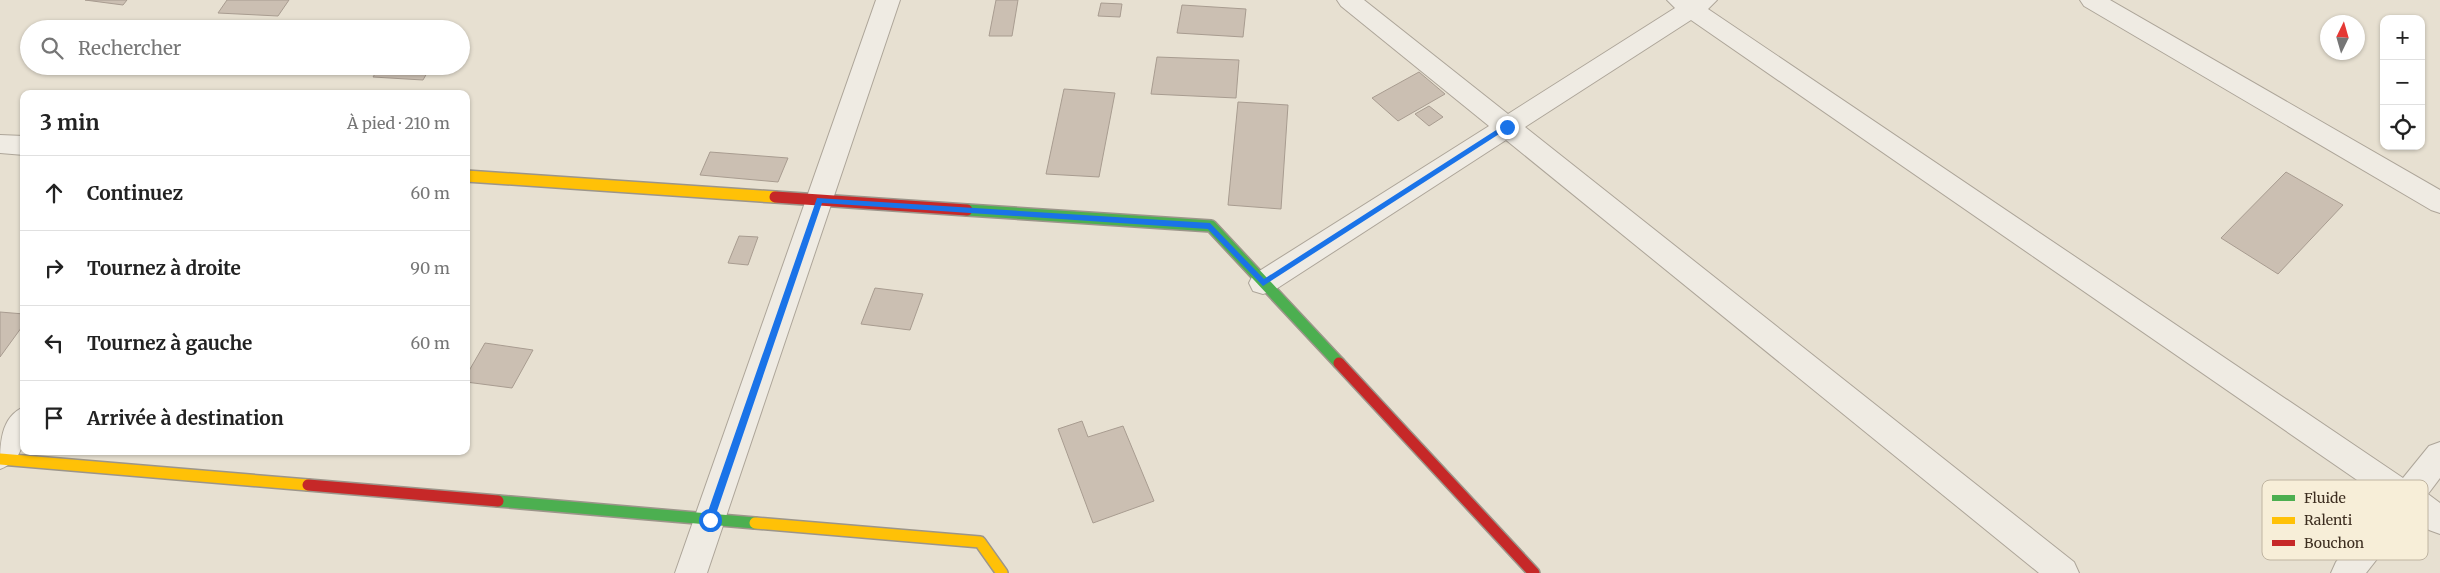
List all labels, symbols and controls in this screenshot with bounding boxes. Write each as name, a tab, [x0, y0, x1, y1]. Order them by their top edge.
north arrow	[2320, 15, 2365, 60]
map controls	[2380, 15, 2425, 150]
button: +	[2380, 15, 2425, 60]
search box	[20, 20, 470, 75]
icon: search	[38, 34, 66, 62]
text: Rechercher	[78, 36, 181, 60]
button: −	[2380, 60, 2425, 105]
button: locate	[2380, 105, 2425, 150]
text: 3 min	[40, 109, 99, 136]
text: À pied · 210 m	[347, 113, 450, 133]
route end	[1496, 116, 1519, 139]
icon: ahead	[40, 179, 68, 207]
text: Continuez	[87, 181, 183, 205]
text: 60 m	[410, 183, 450, 203]
icon: right	[40, 254, 68, 282]
text: Tournez à droite	[87, 256, 241, 280]
text: 90 m	[410, 258, 450, 278]
icon: left	[40, 329, 68, 357]
text: Tournez à gauche	[87, 331, 252, 355]
text: 60 m	[410, 333, 450, 353]
icon: arrive	[40, 404, 68, 432]
text: Arrivée à destination	[87, 406, 284, 430]
legend	[2262, 480, 2428, 560]
text: Fluide	[2304, 489, 2346, 507]
route start	[699, 509, 722, 532]
text: Ralenti	[2304, 511, 2353, 529]
text: Bouchon	[2304, 534, 2364, 552]

